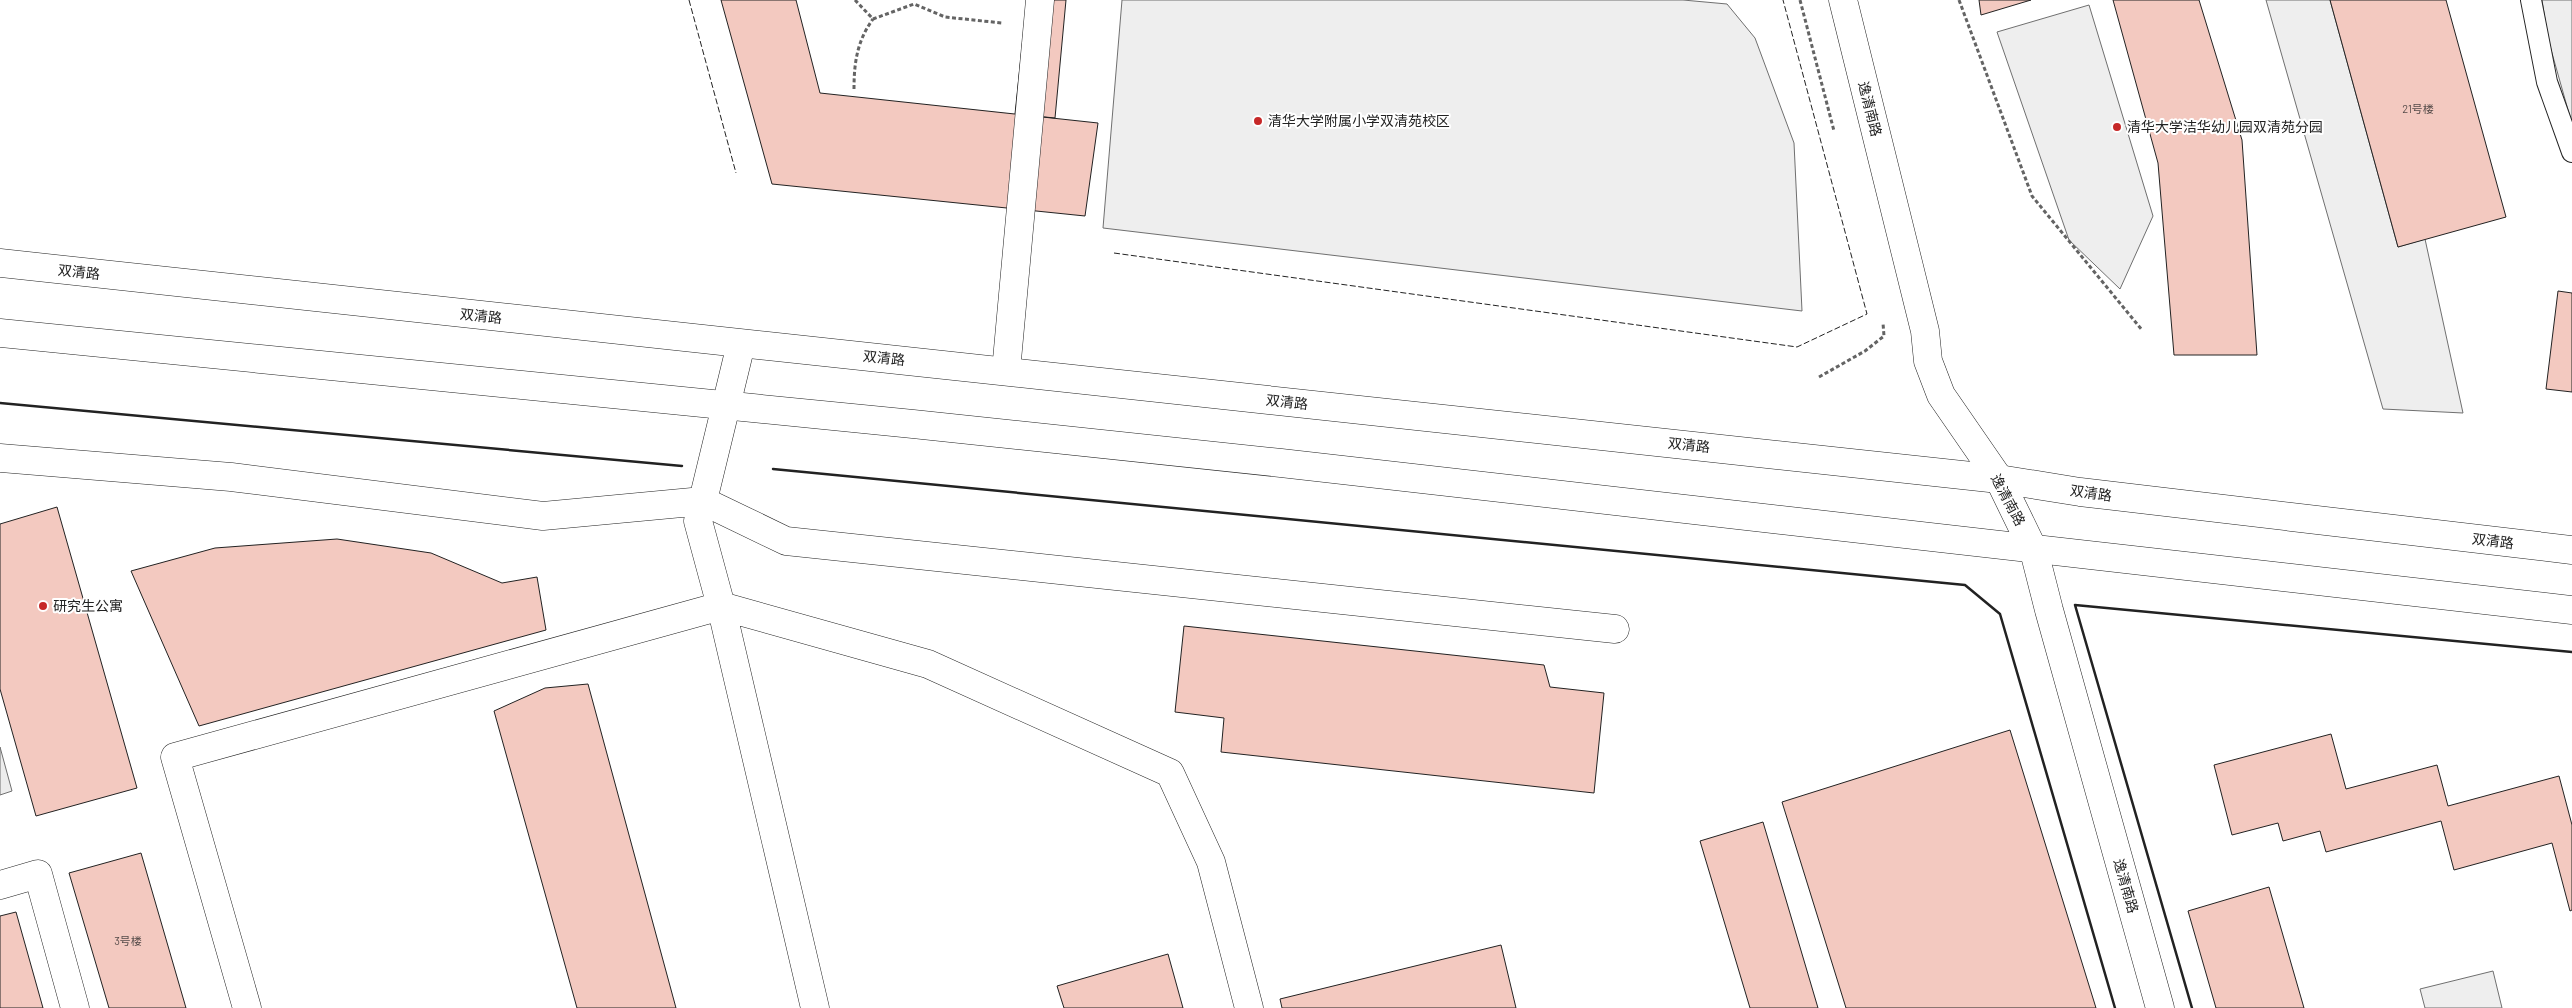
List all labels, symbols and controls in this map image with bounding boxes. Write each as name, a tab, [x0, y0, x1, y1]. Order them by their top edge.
street label: 逸清南路	[1855, 80, 1886, 138]
house number: 21号楼	[2402, 102, 2434, 115]
place label: 清华大学附属小学双清苑校区	[1268, 112, 1450, 129]
marker: 清华大学附属小学双清苑校区	[1252, 115, 1264, 127]
place label: 清华大学洁华幼儿园双清苑分园	[2127, 118, 2323, 135]
marker: 清华大学洁华幼儿园双清苑分园	[2111, 121, 2123, 133]
street label: 双清路	[57, 261, 101, 282]
street label: 双清路	[459, 305, 503, 326]
street label: 双清路	[862, 347, 906, 368]
street label: 双清路	[1265, 391, 1309, 412]
street label: 双清路	[1667, 434, 1711, 455]
street label: 逸清南路	[1988, 471, 2029, 528]
street label: 双清路	[2069, 481, 2113, 504]
street label: 双清路	[2471, 530, 2515, 551]
place label: 研究生公寓	[53, 597, 123, 614]
marker: 研究生公寓	[37, 600, 49, 612]
street label: 逸清南路	[2111, 857, 2142, 915]
house number: 3号楼	[114, 934, 142, 947]

